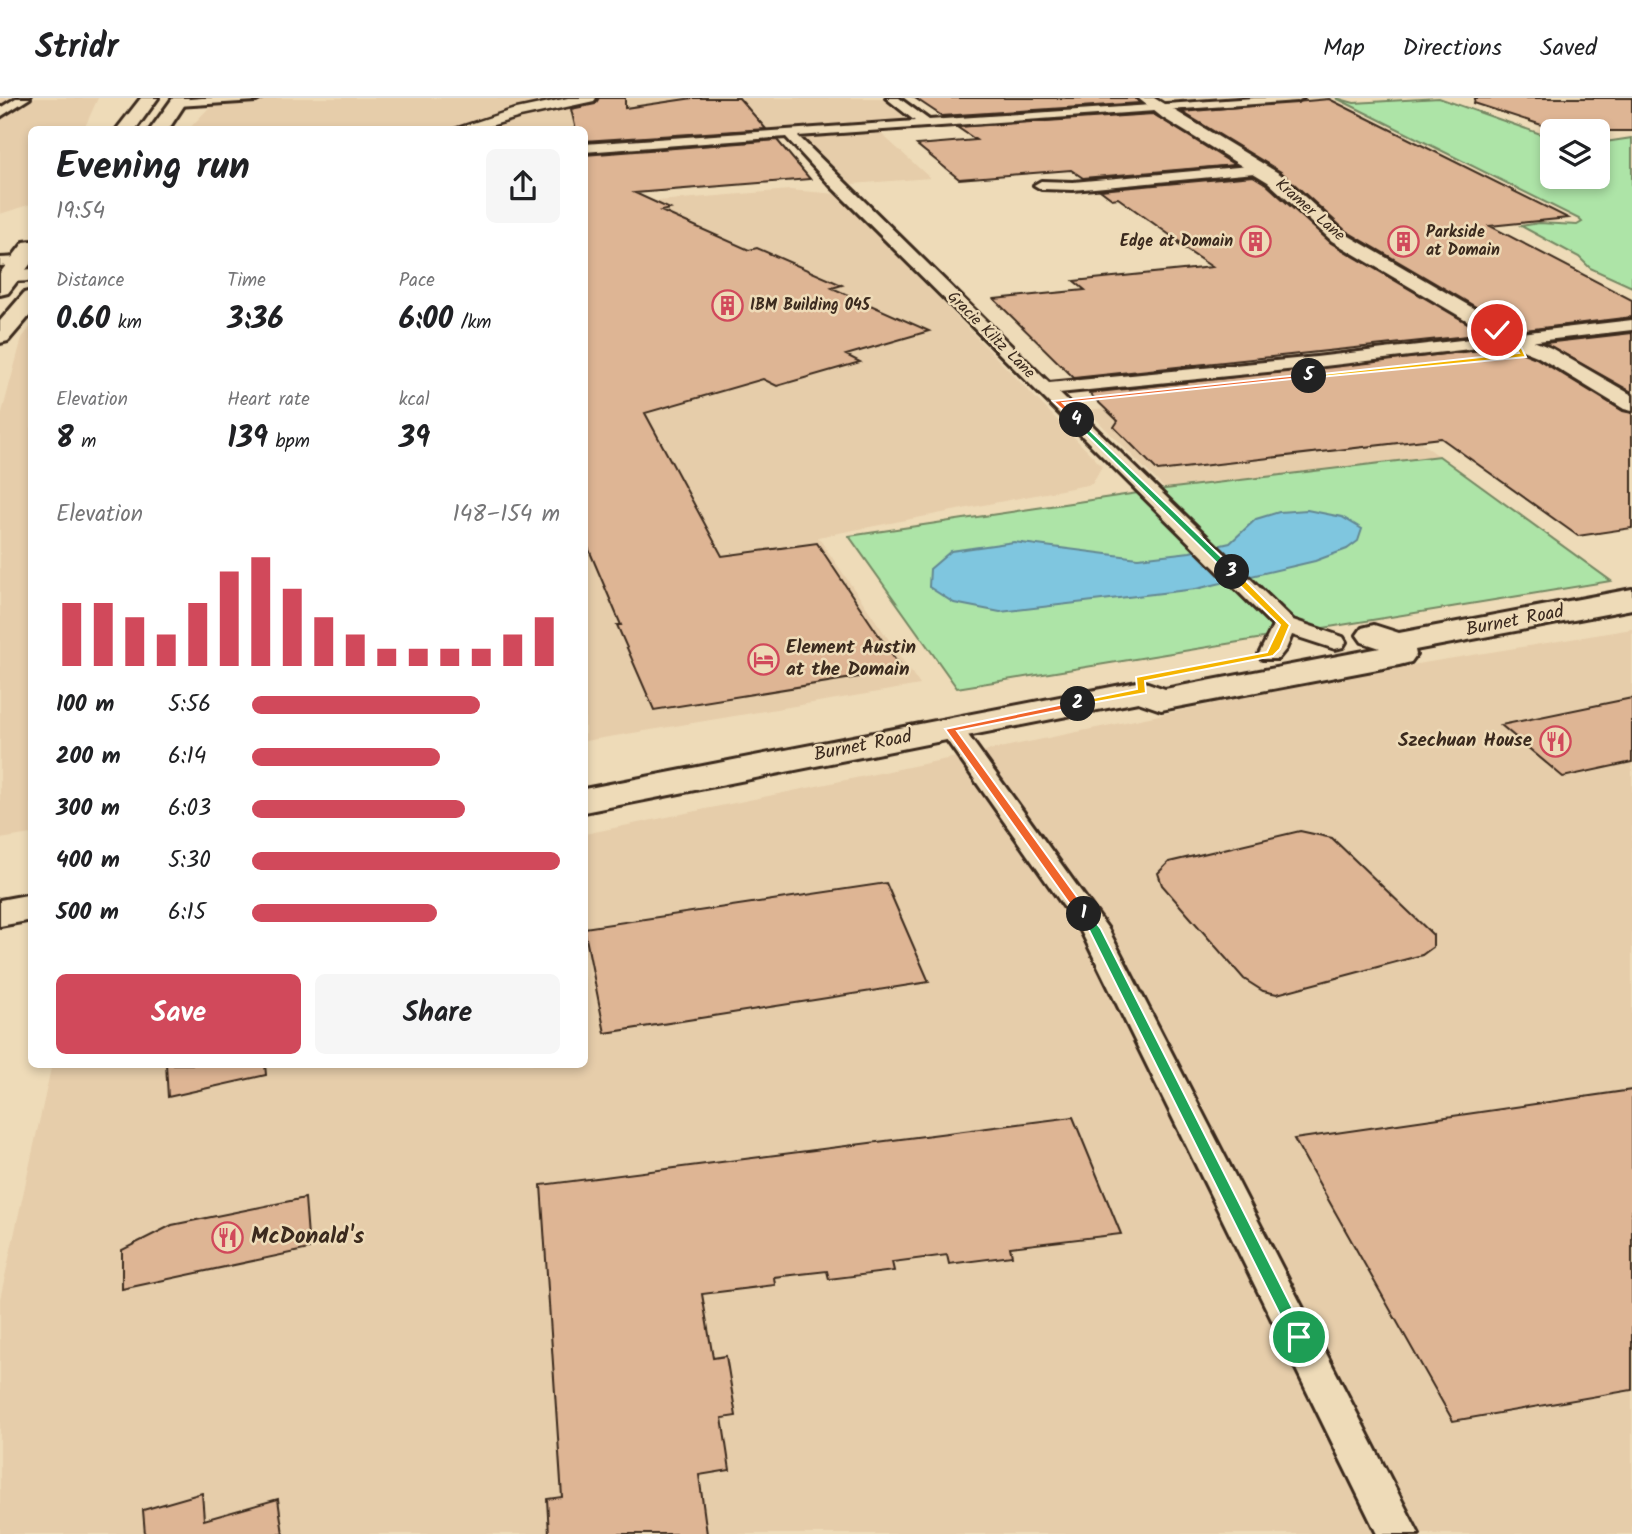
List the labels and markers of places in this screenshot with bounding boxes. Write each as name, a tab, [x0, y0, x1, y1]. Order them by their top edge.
place label: Parkside at Domain	[1426, 220, 1500, 263]
building icon: Edge at Domain	[1239, 224, 1273, 258]
building icon: Parkside at Domain	[1386, 224, 1420, 258]
place label: Edge at Domain	[1120, 229, 1233, 254]
building icon: IBM Building 045	[710, 288, 744, 322]
place label: IBM Building 045	[750, 293, 872, 318]
pin	[1467, 300, 1527, 360]
pin: 5	[1292, 358, 1326, 394]
pin: 4	[1060, 402, 1094, 438]
pin: 3	[1214, 554, 1250, 589]
place label: Element Austin at the Domain	[786, 633, 916, 685]
hotel icon: Element Austin at the Domain	[746, 642, 780, 676]
pin: 2	[1060, 686, 1096, 722]
restaurant icon: Szechuan House	[1538, 724, 1572, 758]
place label: Szechuan House	[1398, 726, 1532, 756]
pin: 1	[1066, 896, 1102, 932]
place label: McDonald's	[251, 1219, 364, 1255]
restaurant icon: McDonald's	[211, 1220, 245, 1254]
pin	[1269, 1307, 1329, 1367]

